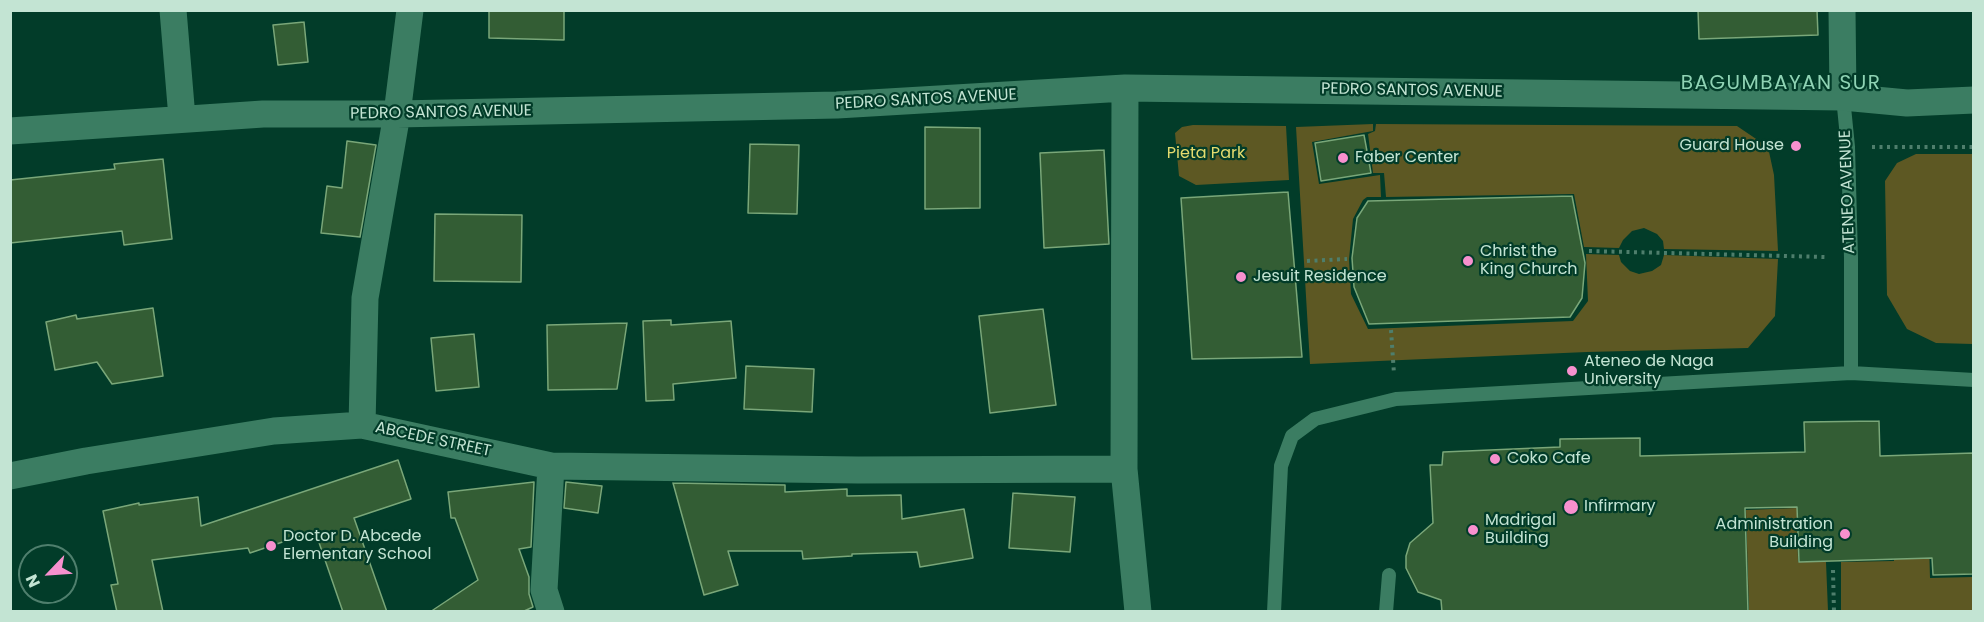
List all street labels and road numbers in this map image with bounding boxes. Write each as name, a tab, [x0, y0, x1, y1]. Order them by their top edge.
street label: PEDRO SANTOS AVENUE	[1321, 80, 1503, 102]
street label: PEDRO SANTOS AVENUE	[835, 86, 1017, 114]
street label: PEDRO SANTOS AVENUE	[350, 102, 532, 124]
street label: ATENEO AVENUE	[1836, 130, 1860, 254]
street label: ABCEDE STREET	[373, 418, 493, 462]

